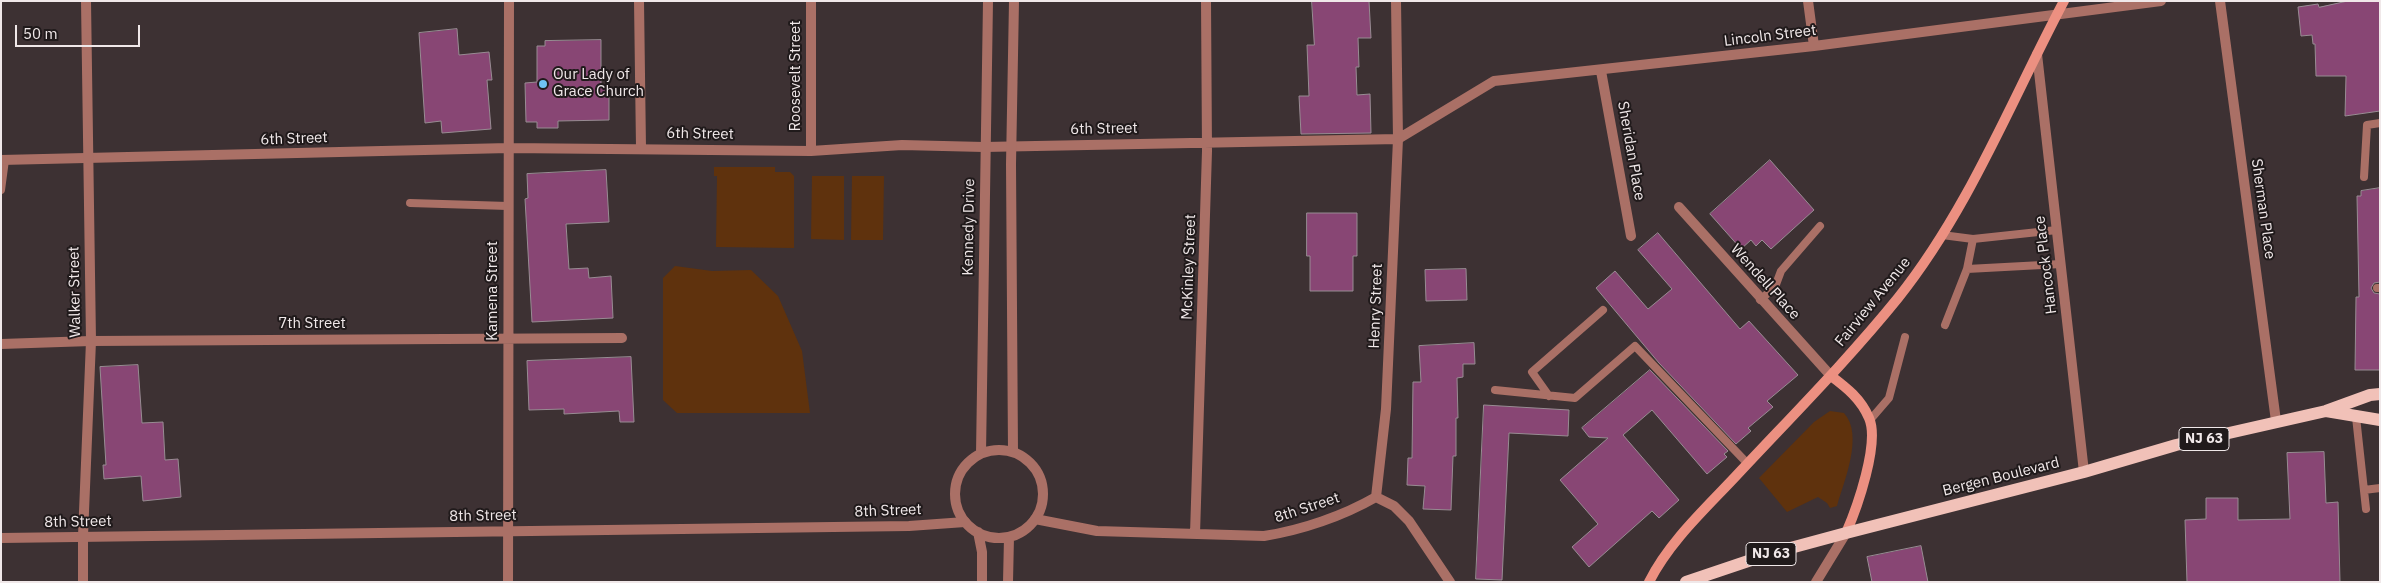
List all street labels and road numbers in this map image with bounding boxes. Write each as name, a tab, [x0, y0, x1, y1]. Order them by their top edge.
street label: Roosevelt Street	[787, 20, 805, 132]
street label: Lincoln Street	[1723, 21, 1817, 51]
street label: Sheridan Place	[1613, 100, 1649, 202]
street label: 6th Street	[1070, 119, 1138, 139]
street label: 6th Street	[666, 124, 734, 144]
street label: 6th Street	[260, 129, 328, 149]
street label: Sherman Place	[2247, 158, 2279, 260]
street label: Kennedy Drive	[959, 178, 979, 276]
street label: McKinley Street	[1178, 214, 1200, 320]
street label: Hancock Place	[2031, 215, 2061, 315]
street label: Kamena Street	[484, 241, 502, 341]
street label: Wendell Place	[1726, 241, 1804, 323]
street label: Walker Street	[65, 246, 85, 338]
street label: Fairview Avenue	[1832, 254, 1914, 350]
street label: Henry Street	[1366, 263, 1386, 349]
street label: 7th Street	[278, 315, 346, 333]
road number: NJ 63	[2179, 428, 2229, 450]
street label: Bergen Boulevard	[1941, 454, 2061, 500]
street label: 8th Street	[1272, 489, 1342, 527]
street label: 8th Street	[854, 501, 922, 521]
street label: 8th Street	[449, 506, 517, 526]
street label: 8th Street	[44, 512, 112, 532]
road number: NJ 63	[1746, 542, 1796, 566]

